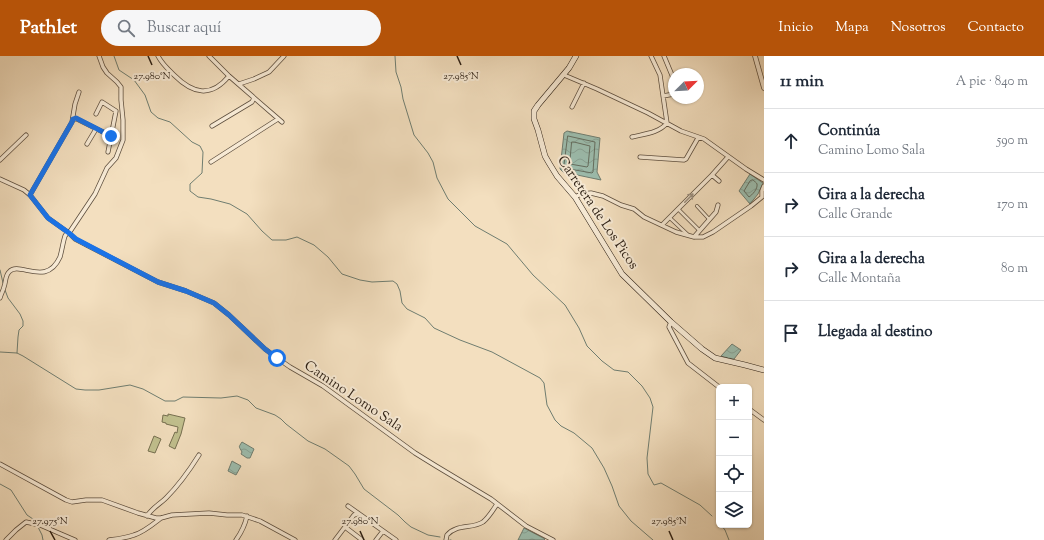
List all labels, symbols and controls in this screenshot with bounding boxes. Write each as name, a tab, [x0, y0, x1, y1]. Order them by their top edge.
search box	[101, 10, 381, 46]
text: Pathlet	[20, 15, 77, 42]
icon: search	[115, 17, 137, 39]
text: Buscar aquí	[147, 18, 221, 39]
text: Inicio	[779, 18, 813, 38]
text: Mapa	[835, 18, 869, 38]
text: Nosotros	[891, 18, 946, 38]
text: Contacto	[968, 18, 1024, 38]
north arrow	[668, 68, 704, 104]
text: 27.980°N	[133, 69, 171, 84]
text: 27.985°N	[443, 69, 479, 84]
text: 11 min	[780, 70, 824, 94]
text: A pie · 840 m	[956, 73, 1028, 91]
text: Continúa	[818, 121, 880, 142]
route end	[102, 127, 120, 145]
icon: ahead	[780, 130, 802, 152]
text: 590 m	[997, 132, 1028, 150]
text: Camino Lomo Sala	[818, 142, 925, 160]
street label: Carretera de Los Picos	[551, 152, 643, 274]
text: Gira a la derecha	[818, 185, 925, 206]
one-way arrow	[685, 193, 694, 203]
icon: right	[780, 194, 802, 216]
text: 170 m	[997, 196, 1028, 214]
text: Calle Grande	[818, 206, 893, 224]
text: Gira a la derecha	[818, 249, 925, 270]
icon: right	[780, 258, 802, 280]
text: 80 m	[1001, 260, 1028, 278]
text: Calle Montaña	[818, 270, 901, 288]
icon: arrive	[780, 322, 802, 344]
text: Llegada al destino	[818, 322, 933, 343]
route start	[268, 349, 286, 367]
street label: Camino Lomo Sala	[300, 356, 407, 438]
map controls	[716, 384, 752, 528]
button: +	[716, 384, 752, 420]
button: −	[716, 420, 752, 456]
button: locate	[716, 456, 752, 492]
button: layers	[716, 492, 752, 528]
text: 27.975°N	[32, 514, 68, 529]
text: 27.980°N	[341, 514, 379, 529]
text: 27.985°N	[651, 514, 687, 529]

